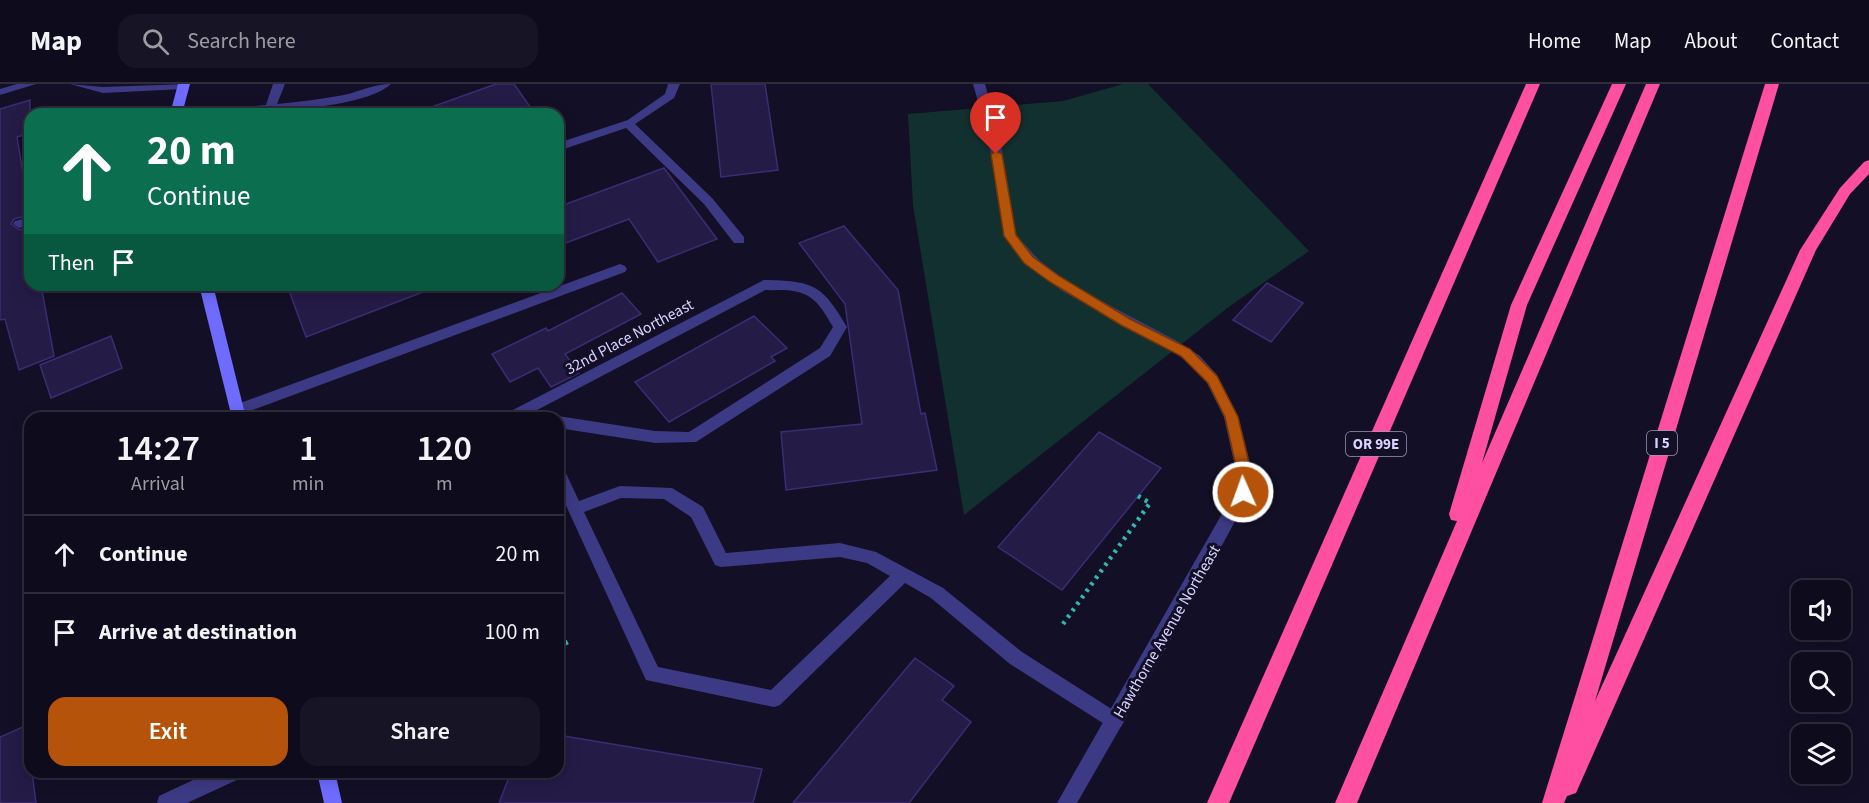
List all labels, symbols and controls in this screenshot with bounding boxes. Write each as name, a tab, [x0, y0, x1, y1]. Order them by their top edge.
search box	[118, 14, 538, 68]
text: Map	[30, 21, 82, 61]
icon: search	[139, 25, 172, 58]
text: Search here	[187, 25, 296, 57]
text: Home	[1528, 26, 1581, 56]
text: Map	[1614, 26, 1652, 56]
text: About	[1685, 26, 1737, 56]
text: Contact	[1770, 26, 1839, 56]
pin	[970, 92, 1021, 154]
icon: arrive	[979, 101, 1012, 134]
text: 20 m	[147, 121, 236, 181]
icon: ahead	[48, 132, 126, 210]
text: Continue	[147, 177, 250, 216]
icon: arrive	[107, 246, 140, 279]
text: Then	[48, 247, 95, 279]
street label: 32nd Place Northeast	[561, 293, 698, 380]
text: 14:27	[116, 423, 200, 474]
text: 1	[299, 423, 317, 474]
text: 120	[416, 423, 472, 474]
road number: I 5	[1647, 431, 1677, 455]
road number: OR 99E	[1346, 432, 1406, 456]
position arrow	[1211, 460, 1275, 524]
text: Arrival	[131, 470, 185, 498]
text: min	[292, 470, 324, 498]
text: m	[436, 470, 452, 498]
icon: ahead	[48, 538, 81, 571]
text: Continue	[99, 538, 188, 570]
text: 20 m	[495, 538, 540, 570]
street label: Hawthorne Avenue Northeast	[1108, 540, 1226, 722]
map controls	[1791, 580, 1851, 784]
button: sound	[1791, 580, 1851, 640]
icon: arrive	[48, 616, 81, 649]
text: Arrive at destination	[99, 616, 297, 648]
text: 100 m	[485, 616, 540, 648]
button: search	[1791, 652, 1851, 712]
button: Exit	[48, 697, 288, 766]
button: Share	[300, 697, 540, 766]
button: layers	[1791, 724, 1851, 784]

